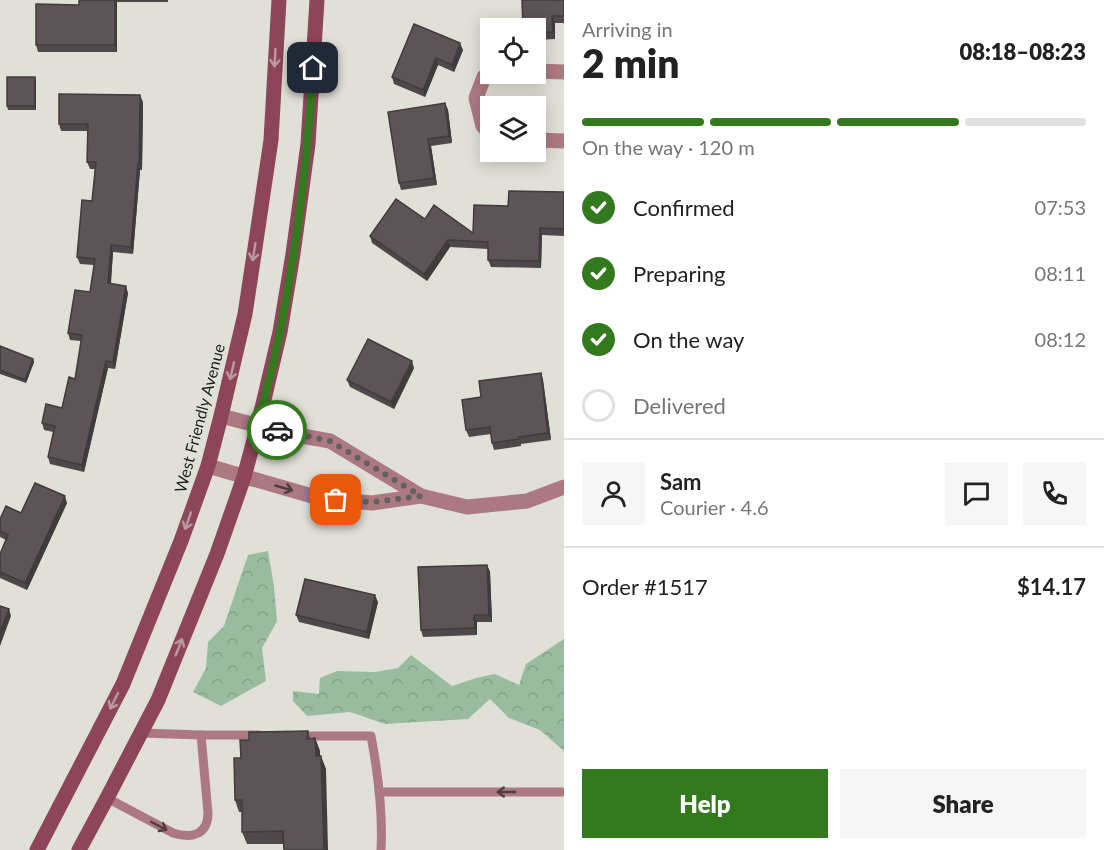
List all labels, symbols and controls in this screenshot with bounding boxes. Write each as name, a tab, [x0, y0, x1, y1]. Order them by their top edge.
text: Arriving in	[582, 17, 673, 41]
map controls	[480, 18, 546, 162]
button: locate	[480, 18, 546, 84]
text: 08:18–08:23	[960, 38, 1086, 65]
text: 2 min	[582, 40, 679, 86]
pin	[287, 42, 338, 93]
one-way arrow	[270, 48, 281, 68]
icon: home	[296, 51, 329, 84]
button: layers	[480, 96, 546, 162]
text: On the way · 120 m	[582, 135, 755, 159]
icon: check	[582, 191, 615, 224]
text: Confirmed	[633, 194, 735, 221]
text: 07:53	[1035, 195, 1086, 219]
one-way arrow	[249, 242, 260, 261]
icon: check	[582, 257, 615, 290]
text: Preparing	[633, 260, 725, 287]
text: 08:11	[1035, 261, 1086, 285]
icon: check	[582, 323, 615, 356]
text: On the way	[633, 326, 744, 353]
text: 08:12	[1035, 327, 1086, 351]
street label: West Friendly Avenue	[170, 341, 228, 495]
one-way arrow	[225, 361, 237, 380]
text: Delivered	[633, 392, 726, 419]
courier	[247, 400, 307, 460]
icon: car	[261, 414, 294, 447]
button: person	[582, 462, 645, 525]
button: chat	[945, 462, 1008, 525]
button: phone	[1023, 462, 1086, 525]
text: Sam	[660, 468, 702, 495]
pin	[310, 474, 361, 525]
one-way arrow	[274, 483, 293, 494]
icon: bag	[319, 483, 352, 516]
text: Courier · 4.6	[660, 495, 769, 519]
one-way arrow	[182, 511, 193, 530]
text: Order #1517	[582, 573, 708, 600]
text: $14.17	[1017, 573, 1086, 600]
one-way arrow	[174, 639, 185, 657]
one-way arrow	[108, 692, 120, 709]
button: Help	[582, 769, 828, 838]
button: Share	[840, 769, 1086, 838]
one-way arrow	[496, 786, 516, 798]
one-way arrow	[150, 820, 167, 832]

